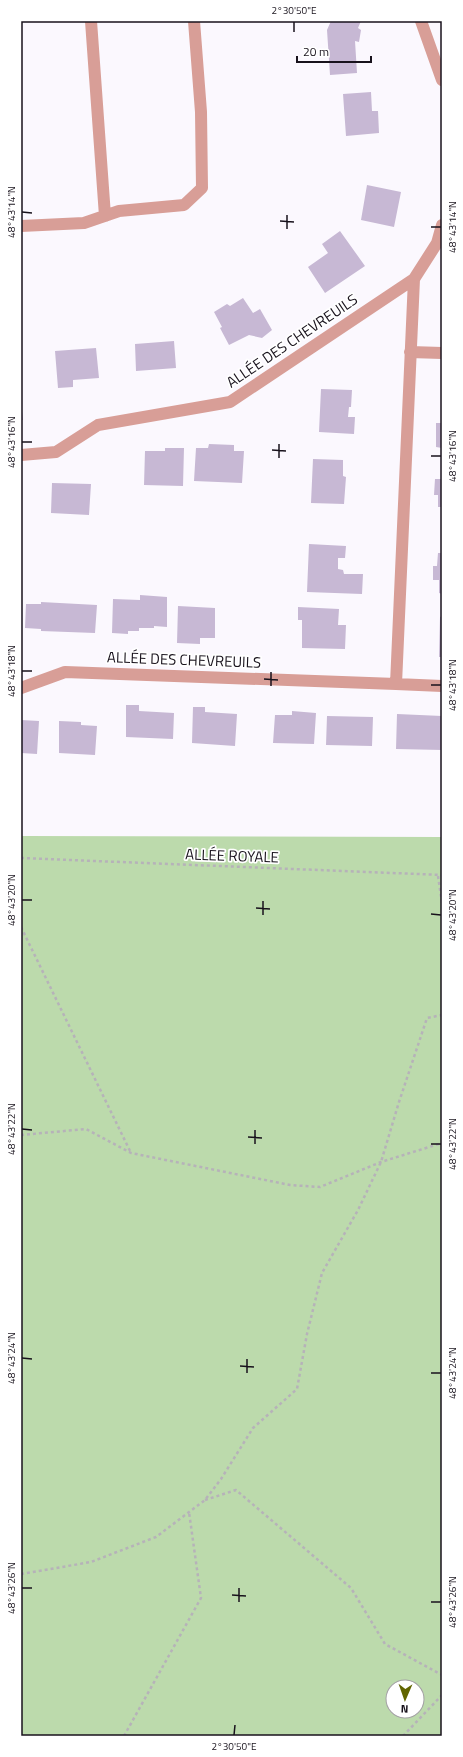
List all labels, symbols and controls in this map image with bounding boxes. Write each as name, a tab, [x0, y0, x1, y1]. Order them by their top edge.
text: 2°30'50"E	[272, 3, 317, 18]
scale bar	[297, 38, 371, 64]
text: 20 m	[303, 42, 329, 61]
text: 48°43'14"N	[4, 186, 19, 238]
text: 48°43'14"N	[445, 201, 460, 253]
street label: ALLÉE DES CHEVREUILS	[221, 288, 362, 393]
text: 48°43'16"N	[4, 416, 19, 468]
text: 48°43'16"N	[445, 430, 460, 482]
text: 48°43'18"N	[4, 645, 19, 697]
street label: ALLÉE DES CHEVREUILS	[107, 645, 261, 674]
text: 48°43'18"N	[445, 659, 460, 711]
street label: ALLÉE ROYALE	[185, 842, 279, 869]
text: 48°43'20"N	[4, 874, 19, 926]
text: 48°43'20"N	[445, 889, 460, 941]
text: 48°43'22"N	[4, 1103, 19, 1155]
text: 48°43'22"N	[445, 1118, 460, 1170]
text: 48°43'24"N	[4, 1332, 19, 1384]
text: 48°43'24"N	[445, 1347, 460, 1399]
text: 48°43'26"N	[4, 1562, 19, 1614]
text: 48°43'26"N	[445, 1576, 460, 1628]
north arrow	[385, 1679, 425, 1719]
text: N	[401, 1701, 409, 1717]
text: 2°30'50"E	[212, 1739, 257, 1754]

